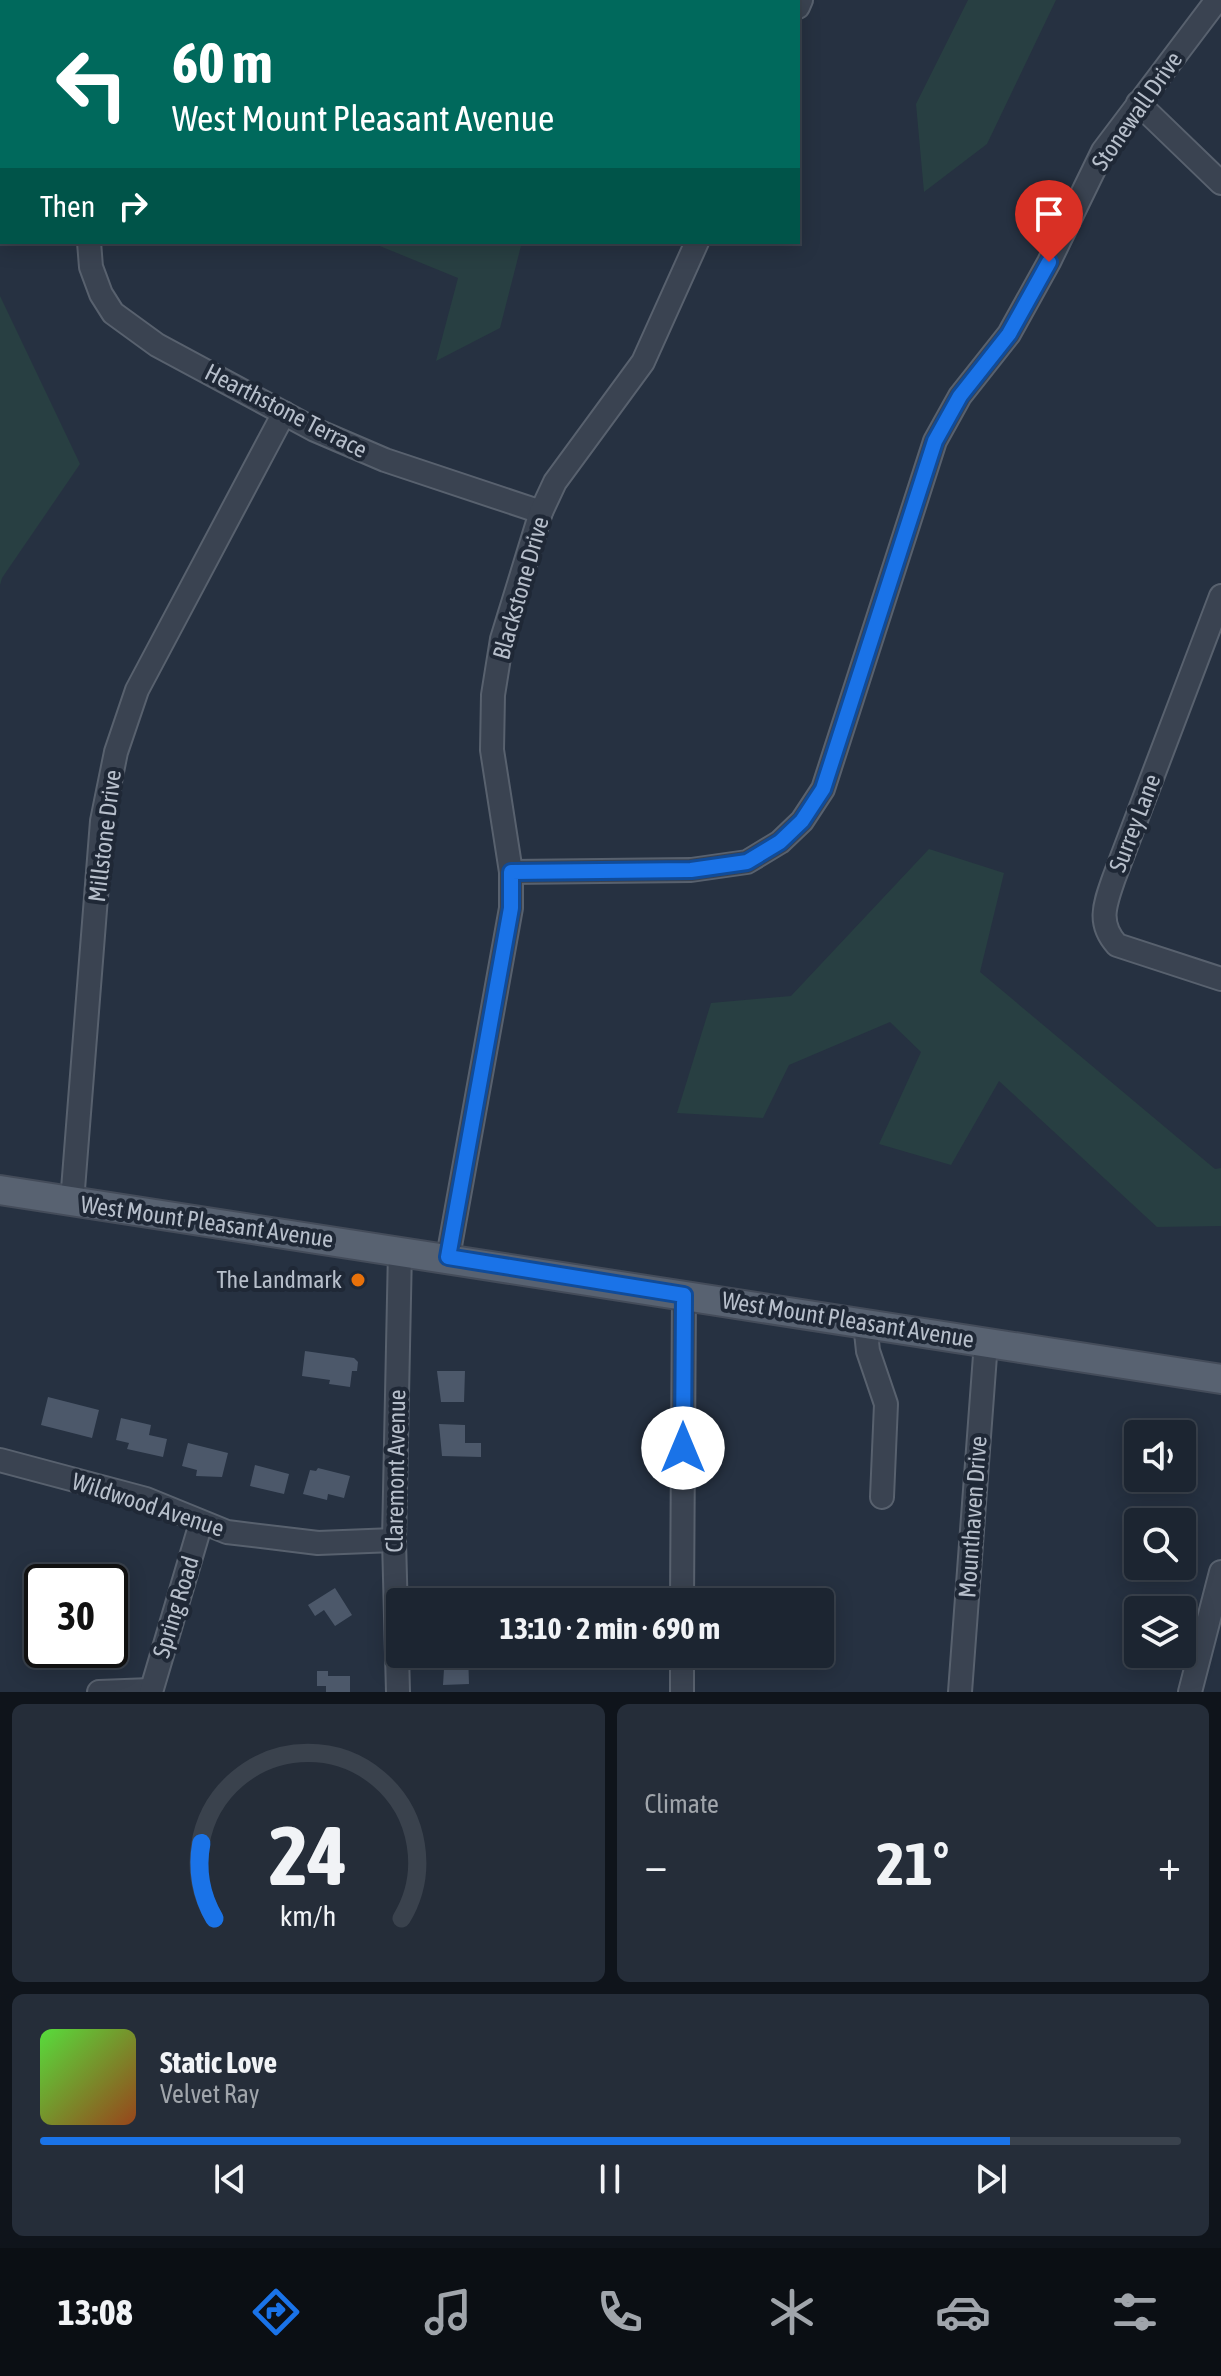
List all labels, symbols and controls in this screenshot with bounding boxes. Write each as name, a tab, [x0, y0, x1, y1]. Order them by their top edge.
text: 60 m	[172, 31, 273, 95]
icon: left	[40, 32, 144, 136]
street label: Stonewall Drive	[1086, 46, 1187, 175]
text: West Mount Pleasant Avenue	[172, 97, 554, 139]
pin	[1015, 180, 1083, 262]
icon: right	[111, 184, 155, 228]
text: Then	[40, 189, 95, 223]
icon: arrive	[1027, 192, 1071, 236]
street label: Hearthstone Terrace	[201, 358, 372, 463]
street label: Blackstone Drive	[487, 513, 554, 662]
street label: Millstone Drive	[83, 768, 126, 904]
street label: Surrey Lane	[1104, 770, 1166, 876]
street label: West Mount Pleasant Avenue	[79, 1190, 335, 1253]
place label: The Landmark	[217, 1266, 342, 1293]
marker: The Landmark	[349, 1271, 367, 1289]
street label: West Mount Pleasant Avenue	[720, 1286, 976, 1353]
street label: Claremont Avenue	[381, 1389, 410, 1553]
position arrow	[641, 1406, 725, 1490]
map controls	[1124, 1420, 1196, 1668]
button: sound	[1124, 1420, 1196, 1492]
street label: Mounthaven Drive	[953, 1435, 992, 1599]
street label: Wildwood Avenue	[69, 1467, 228, 1542]
button: search	[1124, 1508, 1196, 1580]
street label: Spring Road	[147, 1553, 204, 1661]
speed limit sign: 30	[24, 1564, 128, 1668]
button: layers	[1124, 1596, 1196, 1668]
text: 13:10 · 2 min · 690 m	[500, 1611, 720, 1645]
text: Climate	[645, 1789, 719, 1819]
text: 24	[269, 1807, 347, 1903]
text: 21°	[876, 1829, 949, 1898]
text: −	[645, 1839, 667, 1889]
text: +	[1158, 1839, 1181, 1889]
text: km/h	[280, 1899, 337, 1932]
text: Static Love	[160, 2045, 277, 2079]
text: Velvet Ray	[160, 2079, 260, 2109]
icon: previous	[208, 2157, 252, 2201]
icon: pause	[588, 2157, 632, 2201]
icon: next	[969, 2157, 1013, 2201]
icon: directions	[248, 2284, 304, 2340]
icon: music	[420, 2284, 476, 2340]
icon: phone	[592, 2284, 648, 2340]
icon: climate	[764, 2284, 820, 2340]
icon: car	[935, 2284, 991, 2340]
icon: filters	[1107, 2284, 1163, 2340]
text: 13:08	[58, 2291, 133, 2333]

